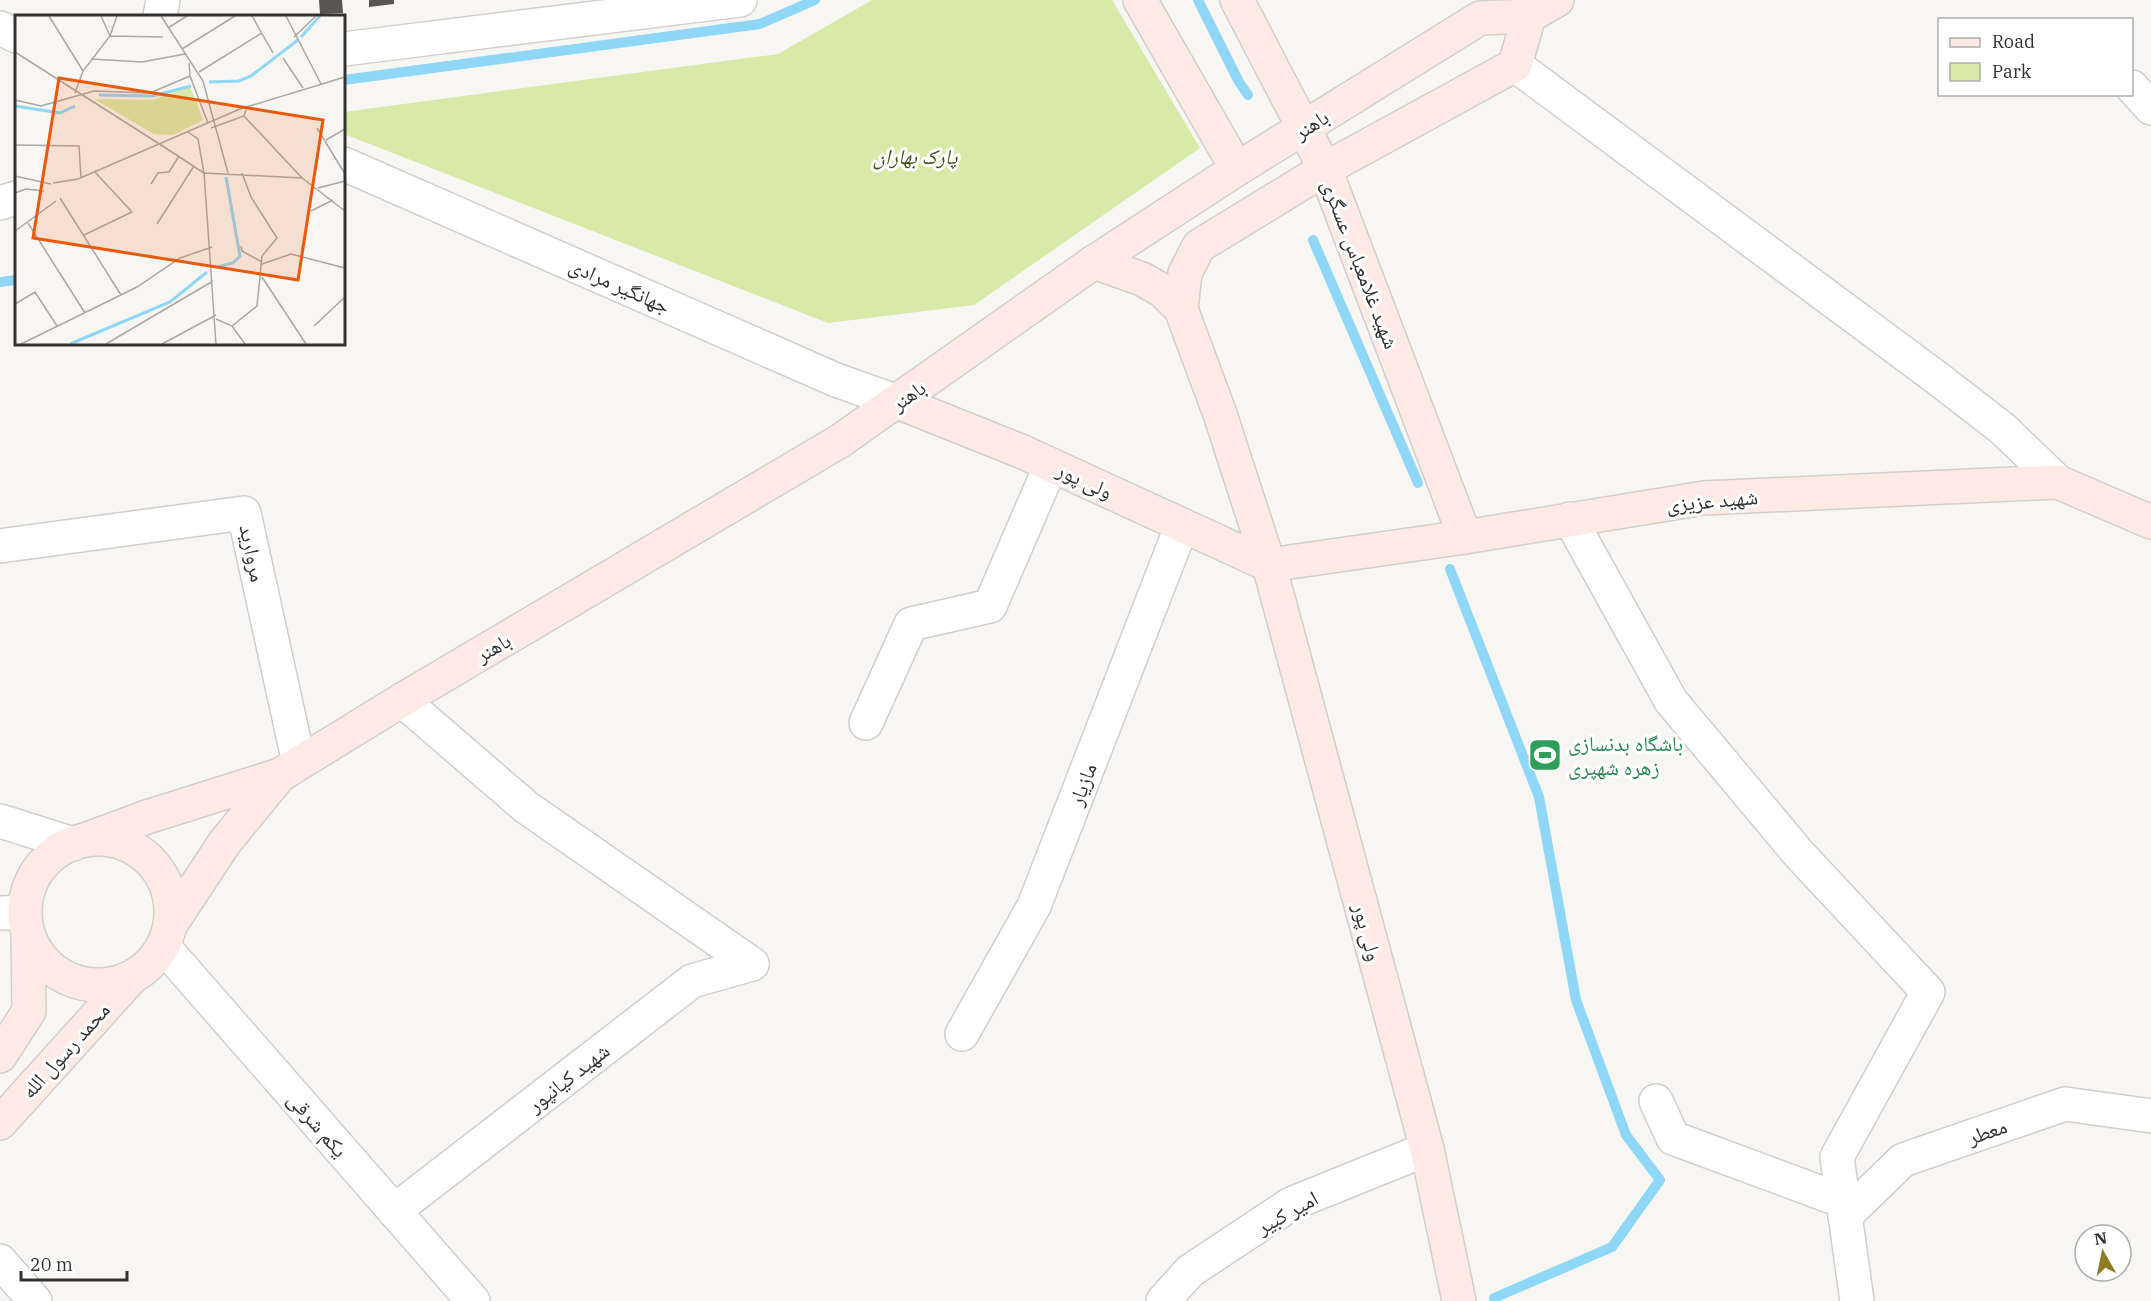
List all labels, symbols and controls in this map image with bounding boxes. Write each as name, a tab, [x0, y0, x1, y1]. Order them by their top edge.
inset map	[15, 15, 345, 345]
legend	[1938, 18, 2133, 96]
text: Road	[1992, 30, 2035, 53]
text: Park	[1992, 60, 2032, 83]
street label: باهنر	[1287, 102, 1334, 146]
park label: پارک بهاران	[873, 142, 958, 170]
street label: شهید غلامعباس عسگری	[1316, 175, 1406, 353]
street label: جهانگیر مرادی	[565, 250, 675, 320]
street label: باهنر	[884, 373, 931, 417]
street label: ولی پور	[1052, 454, 1118, 505]
street label: شهید عزیزی	[1665, 482, 1759, 518]
street label: مروارید	[233, 522, 273, 584]
street label: باهنر	[469, 626, 516, 669]
place label: باشگاه بدنسازی زهره شهپری	[1568, 729, 1683, 781]
sports icon: باشگاه بدنسازی زهره شهپری	[1527, 737, 1563, 773]
street label: مازیار	[1061, 759, 1103, 810]
street label: ولی پور	[1347, 899, 1389, 964]
street label: محمد رسول الله	[14, 996, 116, 1104]
street label: شهید کیانپور	[520, 1036, 615, 1119]
street label: یکم شرقی	[281, 1085, 354, 1163]
street label: معطر	[1963, 1111, 2010, 1151]
street label: امیر کبیر	[1250, 1184, 1323, 1241]
north arrow	[2073, 1223, 2133, 1283]
text: N	[2093, 1227, 2108, 1249]
scale bar	[21, 1244, 128, 1282]
text: 20 m	[30, 1253, 73, 1276]

